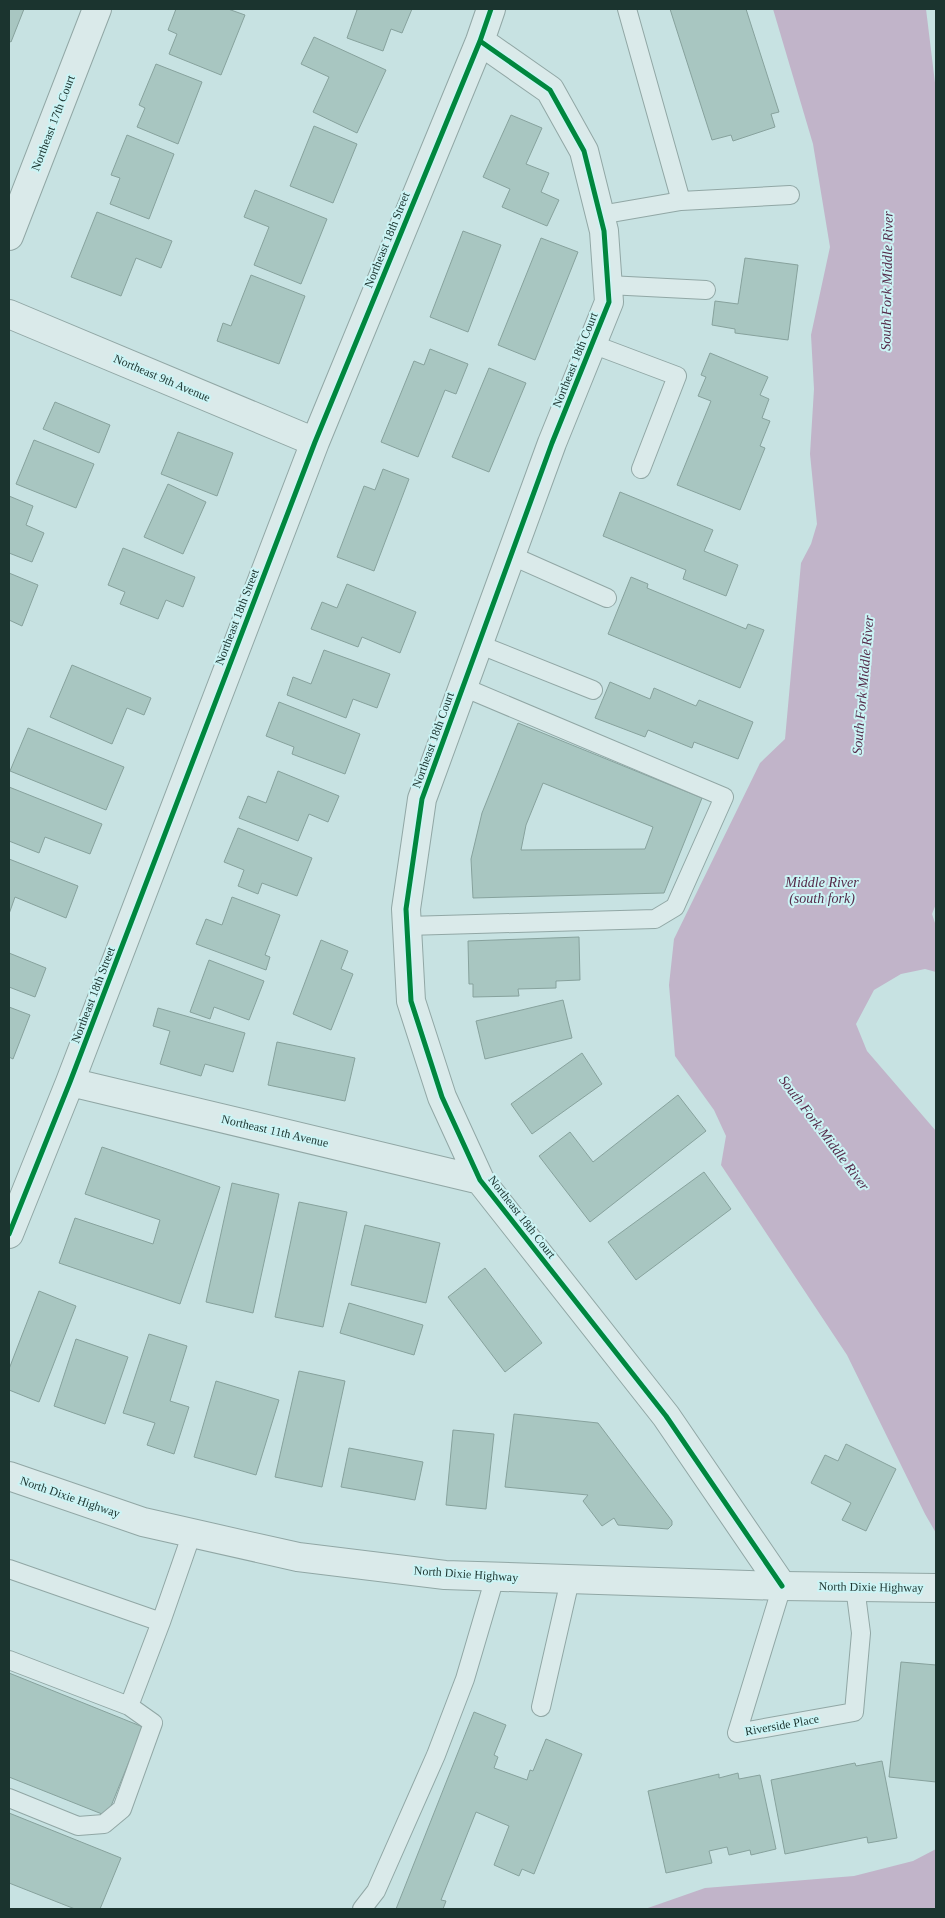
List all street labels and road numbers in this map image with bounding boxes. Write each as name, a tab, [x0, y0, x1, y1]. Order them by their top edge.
street label: Northeast 17th Court	[28, 73, 78, 173]
street label: Northeast 18th Street	[361, 189, 413, 290]
street label: Northeast 18th Court	[550, 310, 601, 410]
street label: Northeast 9th Avenue	[112, 351, 212, 405]
street label: Northeast 18th Street	[212, 566, 262, 667]
street label: Northeast 18th Court	[409, 689, 457, 790]
street label: Northeast 18th Street	[68, 944, 118, 1045]
street label: Northeast 11th Avenue	[220, 1112, 330, 1150]
street label: Northeast 18th Court	[485, 1173, 559, 1262]
street label: North Dixie Highway	[18, 1473, 122, 1521]
street label: North Dixie Highway	[413, 1563, 519, 1585]
street label: North Dixie Highway	[819, 1579, 923, 1595]
street label: Riverside Place	[744, 1712, 820, 1738]

